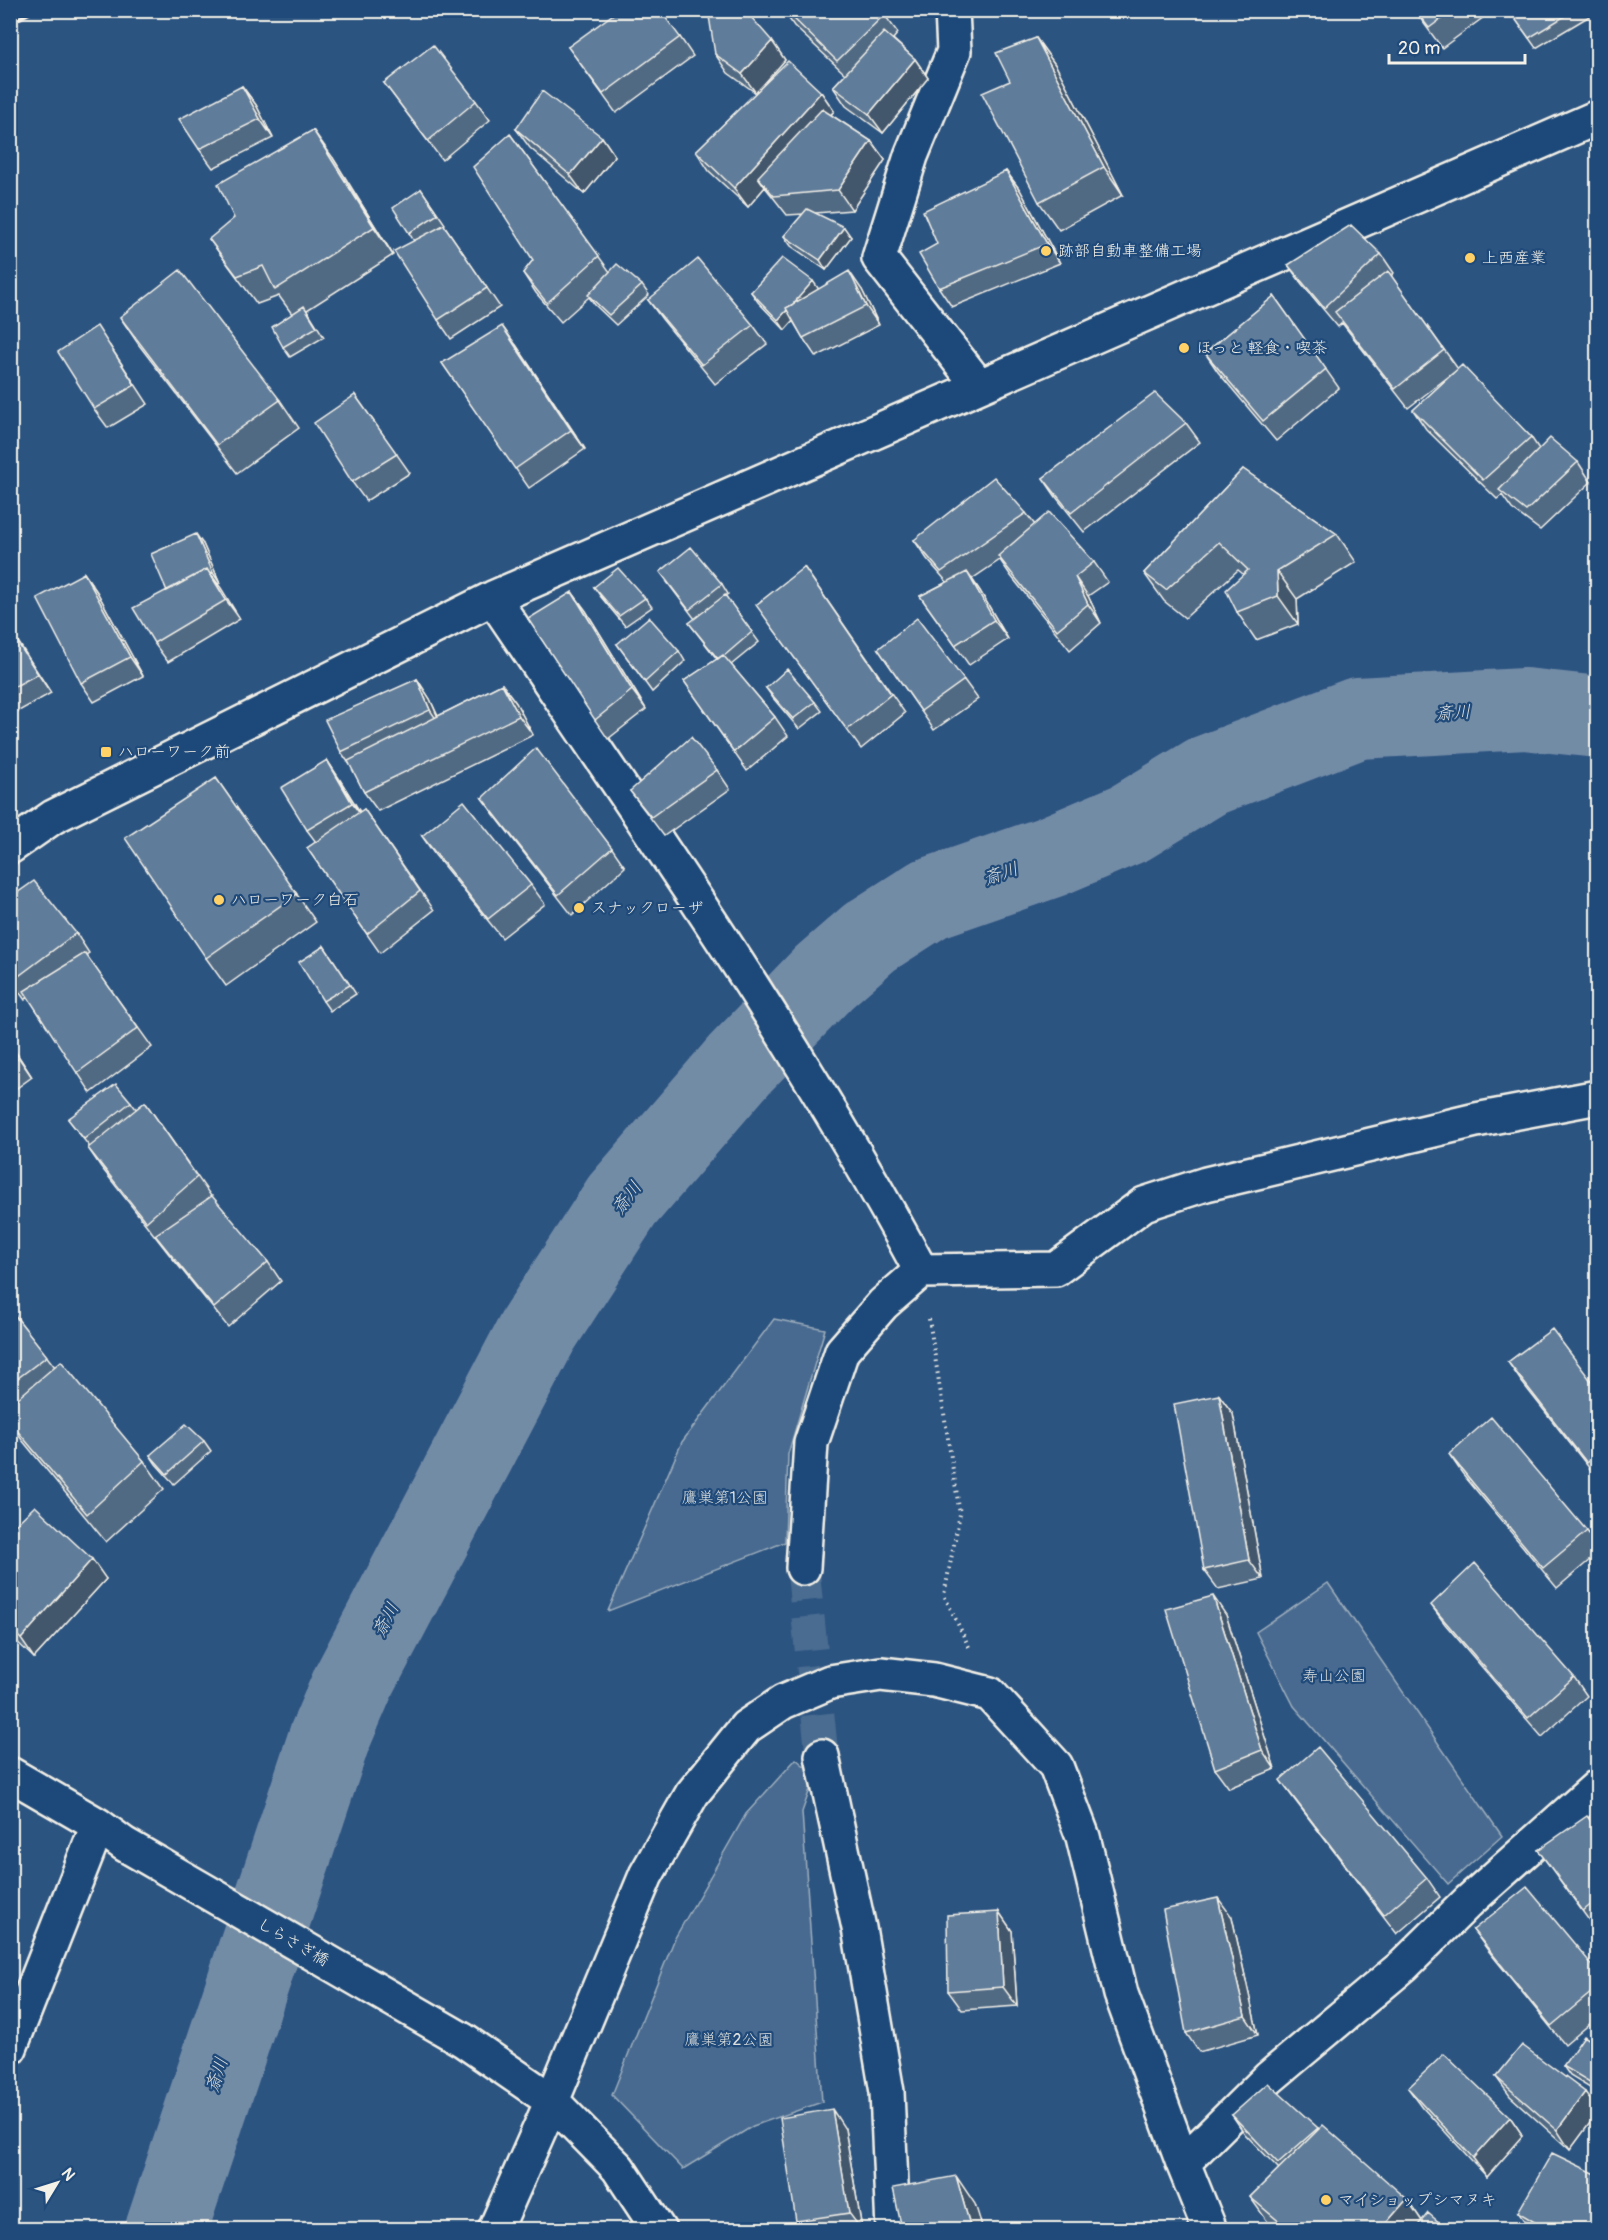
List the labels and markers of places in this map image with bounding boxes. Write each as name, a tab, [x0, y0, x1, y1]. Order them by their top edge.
place label: 跡部自動車整備工場	[1058, 241, 1202, 261]
marker: 跡部自動車整備工場	[1039, 244, 1053, 258]
place label: 上西産業	[1482, 248, 1546, 268]
marker: 上西産業	[1463, 251, 1477, 265]
place label: ほっと 軽食・喫茶	[1196, 338, 1327, 358]
marker: ほっと 軽食・喫茶	[1177, 341, 1191, 355]
place label: ハローワーク前	[118, 742, 230, 762]
marker: ハローワーク前	[99, 745, 113, 759]
place label: ハローワーク白石	[231, 890, 359, 910]
marker: ハローワーク白石	[212, 893, 226, 907]
place label: スナックローザ	[591, 898, 703, 918]
marker: スナックローザ	[572, 901, 586, 915]
place label: マイショップシマヌキ	[1338, 2190, 1496, 2210]
marker: マイショップシマヌキ	[1319, 2193, 1333, 2207]

